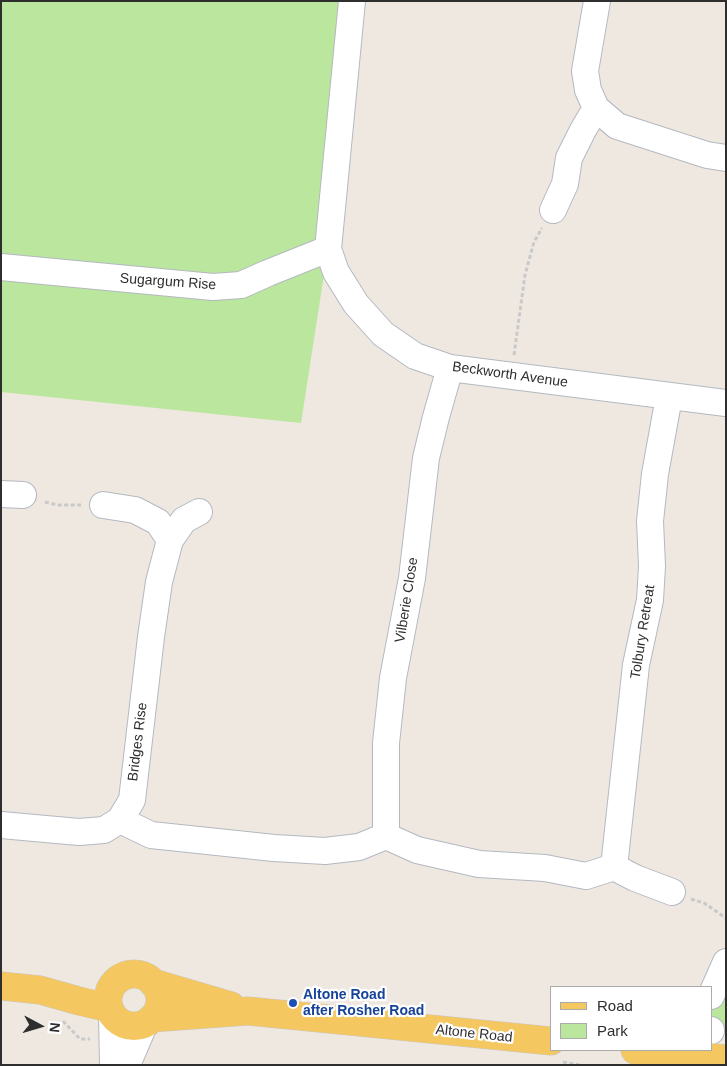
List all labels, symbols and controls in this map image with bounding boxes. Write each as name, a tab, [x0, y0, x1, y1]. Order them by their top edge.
street label: Sugargum Rise	[119, 270, 217, 294]
street label: Beckworth Avenue	[451, 359, 569, 391]
street label: Vilberie Close	[392, 556, 422, 644]
street label: Tolbury Retreat	[627, 584, 659, 680]
street label: Bridges Rise	[125, 702, 151, 782]
legend	[550, 986, 712, 1051]
place label: Altone Road after Rosher Road	[303, 987, 424, 1020]
marker: Altone Road after Rosher Road	[287, 997, 299, 1009]
text: Road	[597, 997, 633, 1014]
north arrow	[15, 1001, 65, 1051]
text: N	[46, 1022, 63, 1033]
street label: Altone Road	[435, 1022, 513, 1046]
text: Park	[597, 1022, 628, 1039]

